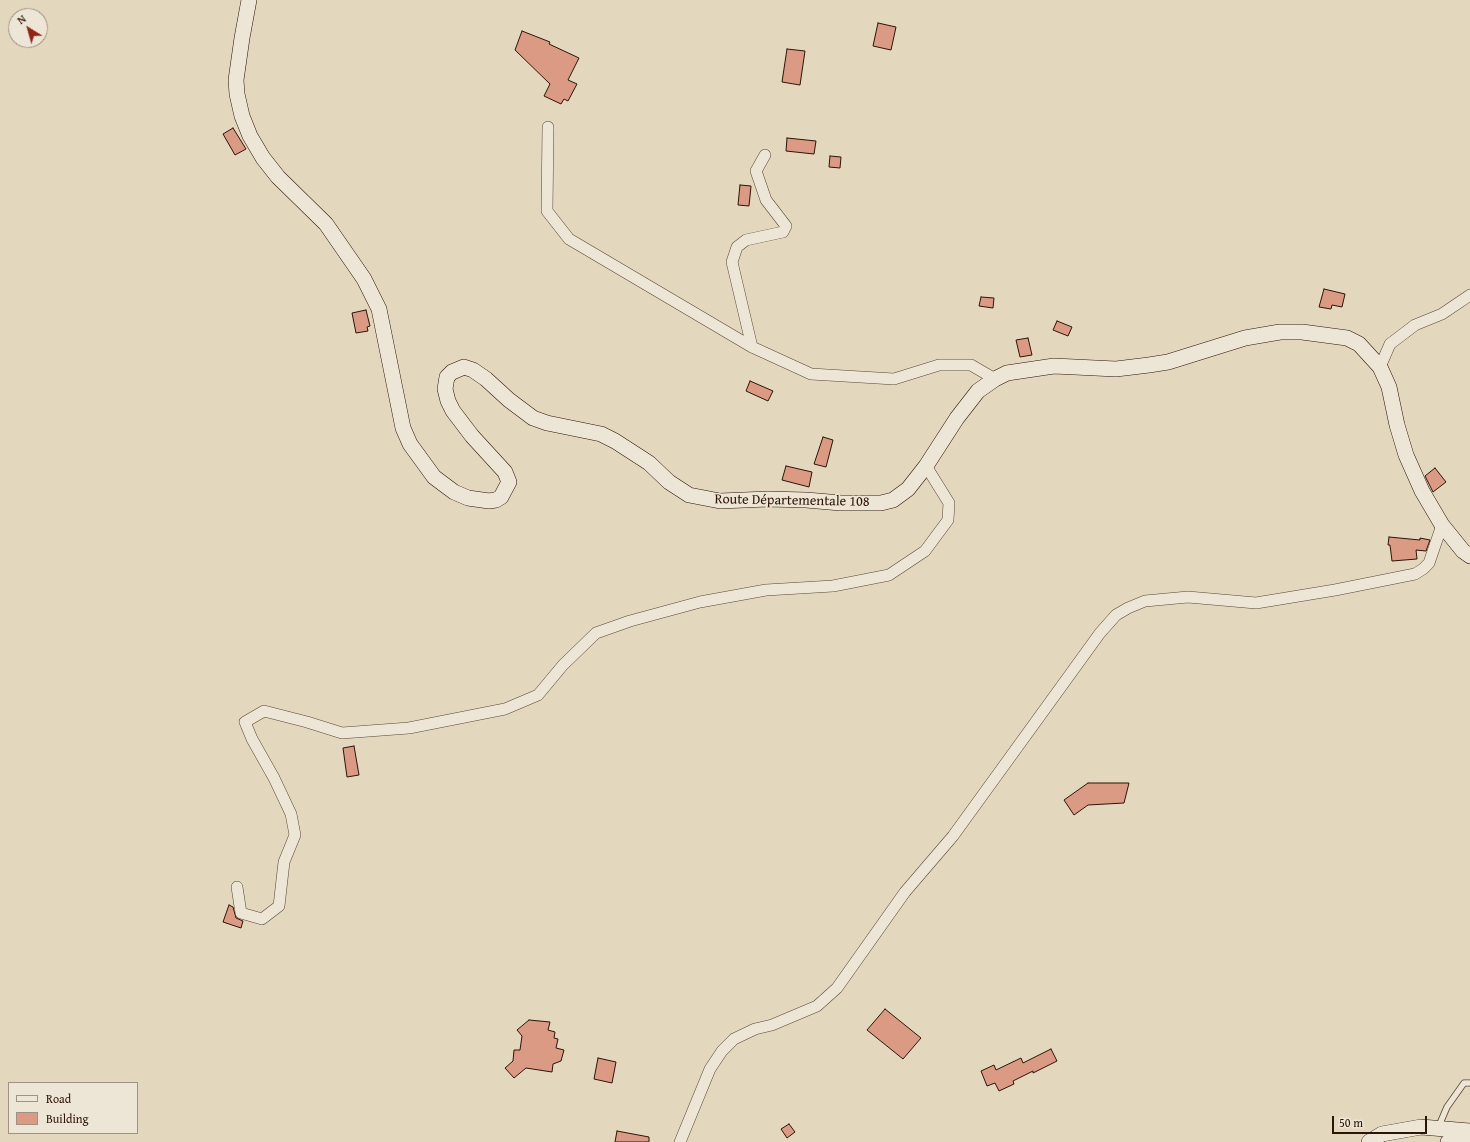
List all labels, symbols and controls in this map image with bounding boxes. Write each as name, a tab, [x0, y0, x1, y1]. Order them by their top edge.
north arrow	[8, 8, 48, 48]
text: N	[14, 11, 29, 28]
street label: Route Départementale 108	[714, 491, 870, 511]
legend	[8, 1082, 138, 1134]
text: Road	[46, 1090, 71, 1107]
scale bar	[1334, 1108, 1429, 1134]
text: Building	[46, 1110, 89, 1127]
text: 50 m	[1339, 1114, 1363, 1131]

